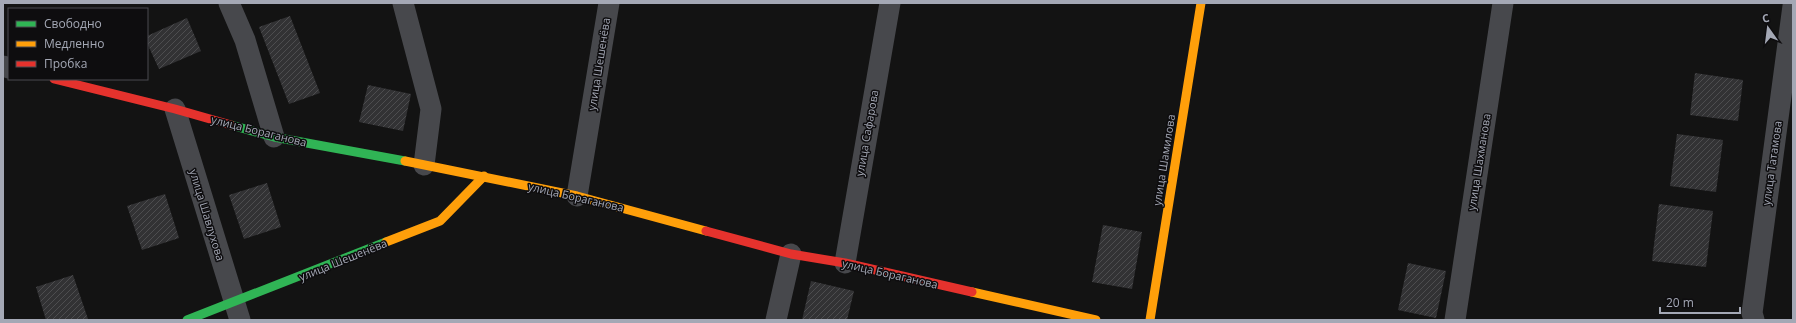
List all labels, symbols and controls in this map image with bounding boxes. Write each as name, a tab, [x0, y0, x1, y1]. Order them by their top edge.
legend	[8, 8, 148, 80]
north arrow	[1748, 8, 1788, 48]
text: С	[1760, 10, 1771, 26]
text: Свободно	[44, 15, 102, 32]
street label: улица Шешенёва	[584, 16, 613, 111]
text: Медленно	[44, 35, 104, 52]
text: Пробка	[44, 55, 87, 72]
street label: улица Сафарова	[852, 89, 881, 177]
street label: улица Бораганова	[210, 111, 308, 150]
street label: улица Шахманова	[1463, 112, 1494, 212]
street label: улица Шамилова	[1149, 113, 1178, 207]
street label: улица Татамова	[1758, 120, 1785, 206]
street label: улица Шавлухова	[186, 167, 229, 262]
street label: улица Бораганова	[527, 178, 625, 215]
street label: улица Шешенёва	[297, 235, 389, 284]
street label: улица Бораганова	[841, 255, 939, 292]
scale bar	[1660, 289, 1740, 315]
text: 20 m	[1666, 294, 1694, 311]

